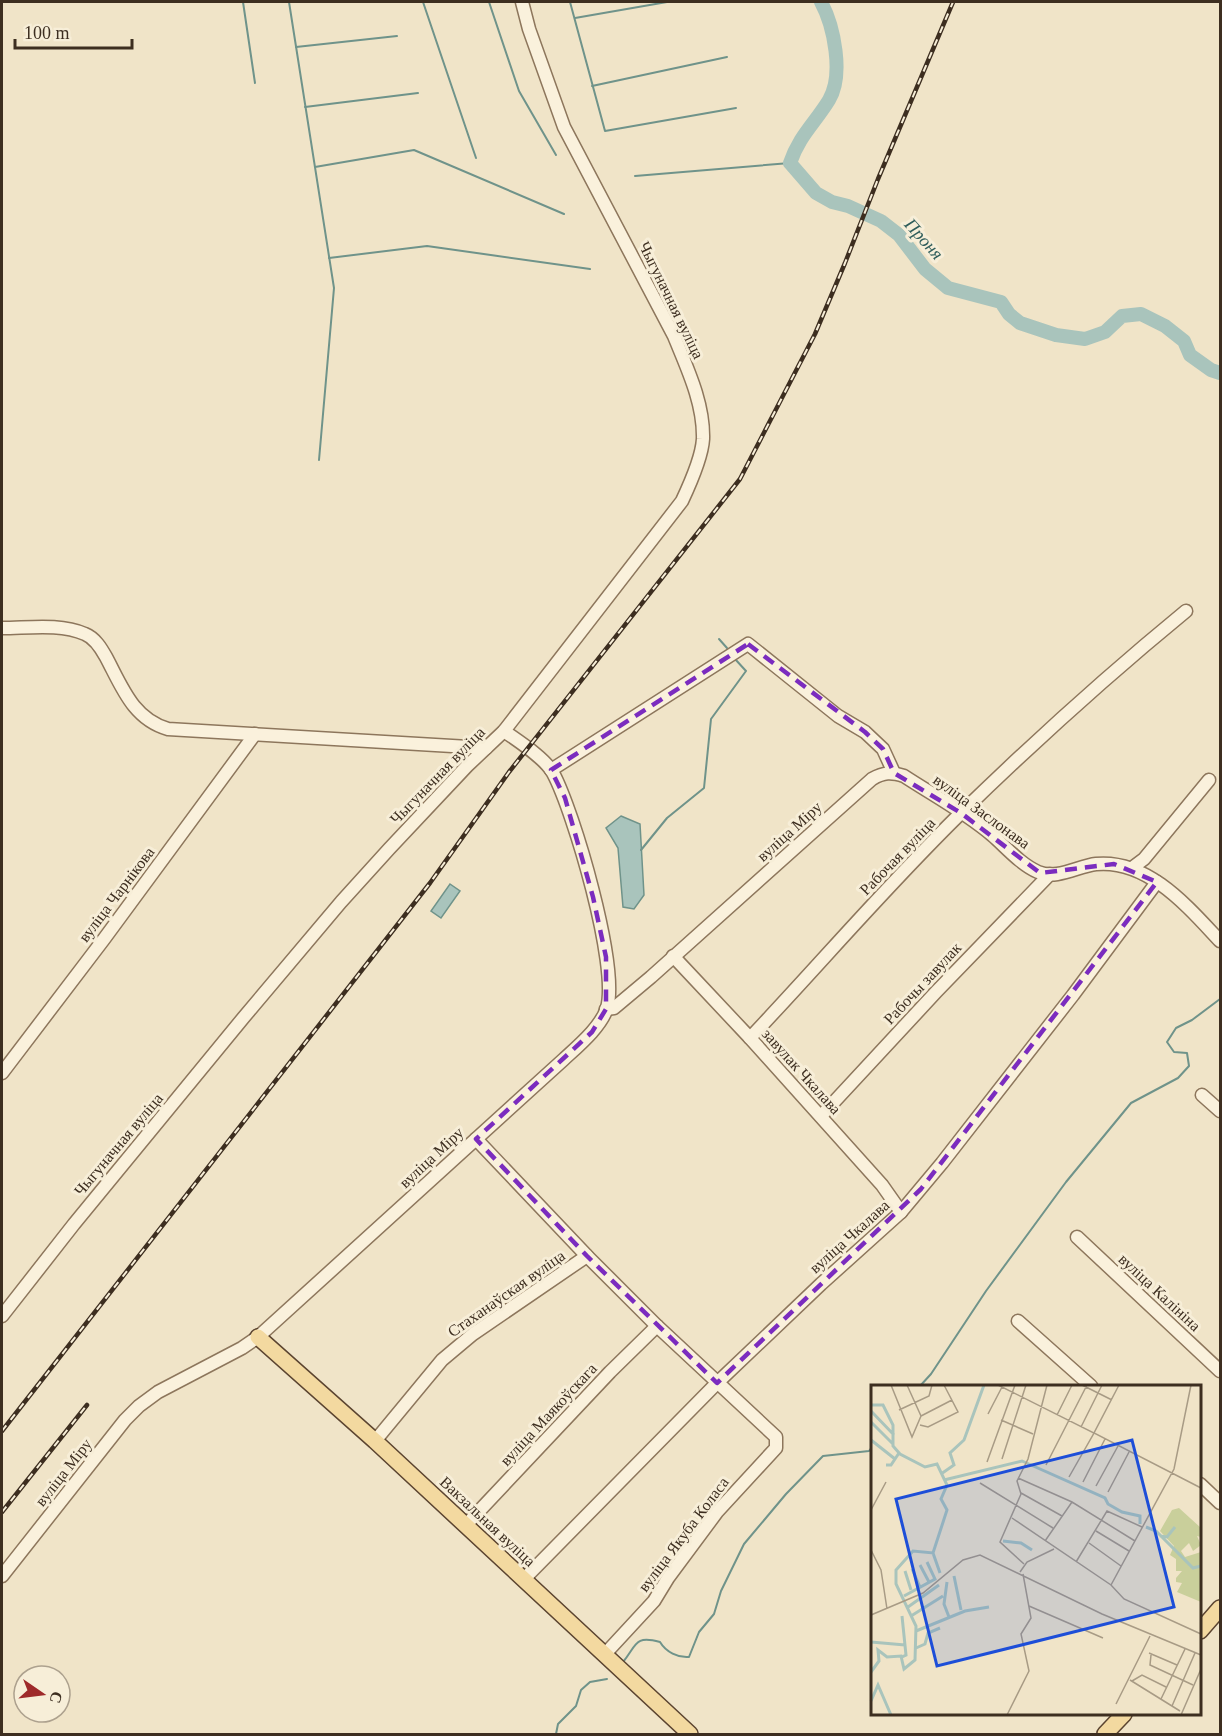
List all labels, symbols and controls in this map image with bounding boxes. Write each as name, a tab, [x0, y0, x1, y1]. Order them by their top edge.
scale bar	[15, 12, 132, 50]
text: 100 m	[24, 23, 70, 43]
water label: Проня	[900, 214, 948, 264]
street label: Чыгуначная вуліца	[635, 239, 707, 362]
street label: Чыгуначная вуліца	[387, 723, 489, 828]
street label: вуліца Заслонава	[930, 771, 1033, 853]
street label: вуліца Міру	[754, 798, 826, 865]
street label: Рабочая вуліца	[856, 814, 939, 899]
street label: вуліца Чарнікова	[75, 844, 158, 946]
street label: Рабочы завулак	[880, 939, 965, 1028]
street label: завулак Чкалава	[758, 1025, 845, 1118]
street label: Чыгуначная вуліца	[71, 1090, 167, 1200]
street label: вуліца Міру	[396, 1124, 467, 1192]
street label: вуліца Чкалава	[806, 1196, 893, 1277]
street label: Стаханаўская вуліца	[445, 1247, 569, 1341]
street label: вуліца Калініна	[1115, 1250, 1204, 1335]
street label: вуліца Маякоўскага	[497, 1360, 601, 1470]
inset map	[871, 1385, 1201, 1715]
street label: вуліца Міру	[32, 1435, 96, 1510]
street label: Вакзальная вуліца	[436, 1473, 539, 1570]
street label: вуліца Якуба Коласа	[635, 1474, 733, 1595]
north arrow	[12, 1664, 72, 1724]
text: С	[46, 1690, 66, 1705]

